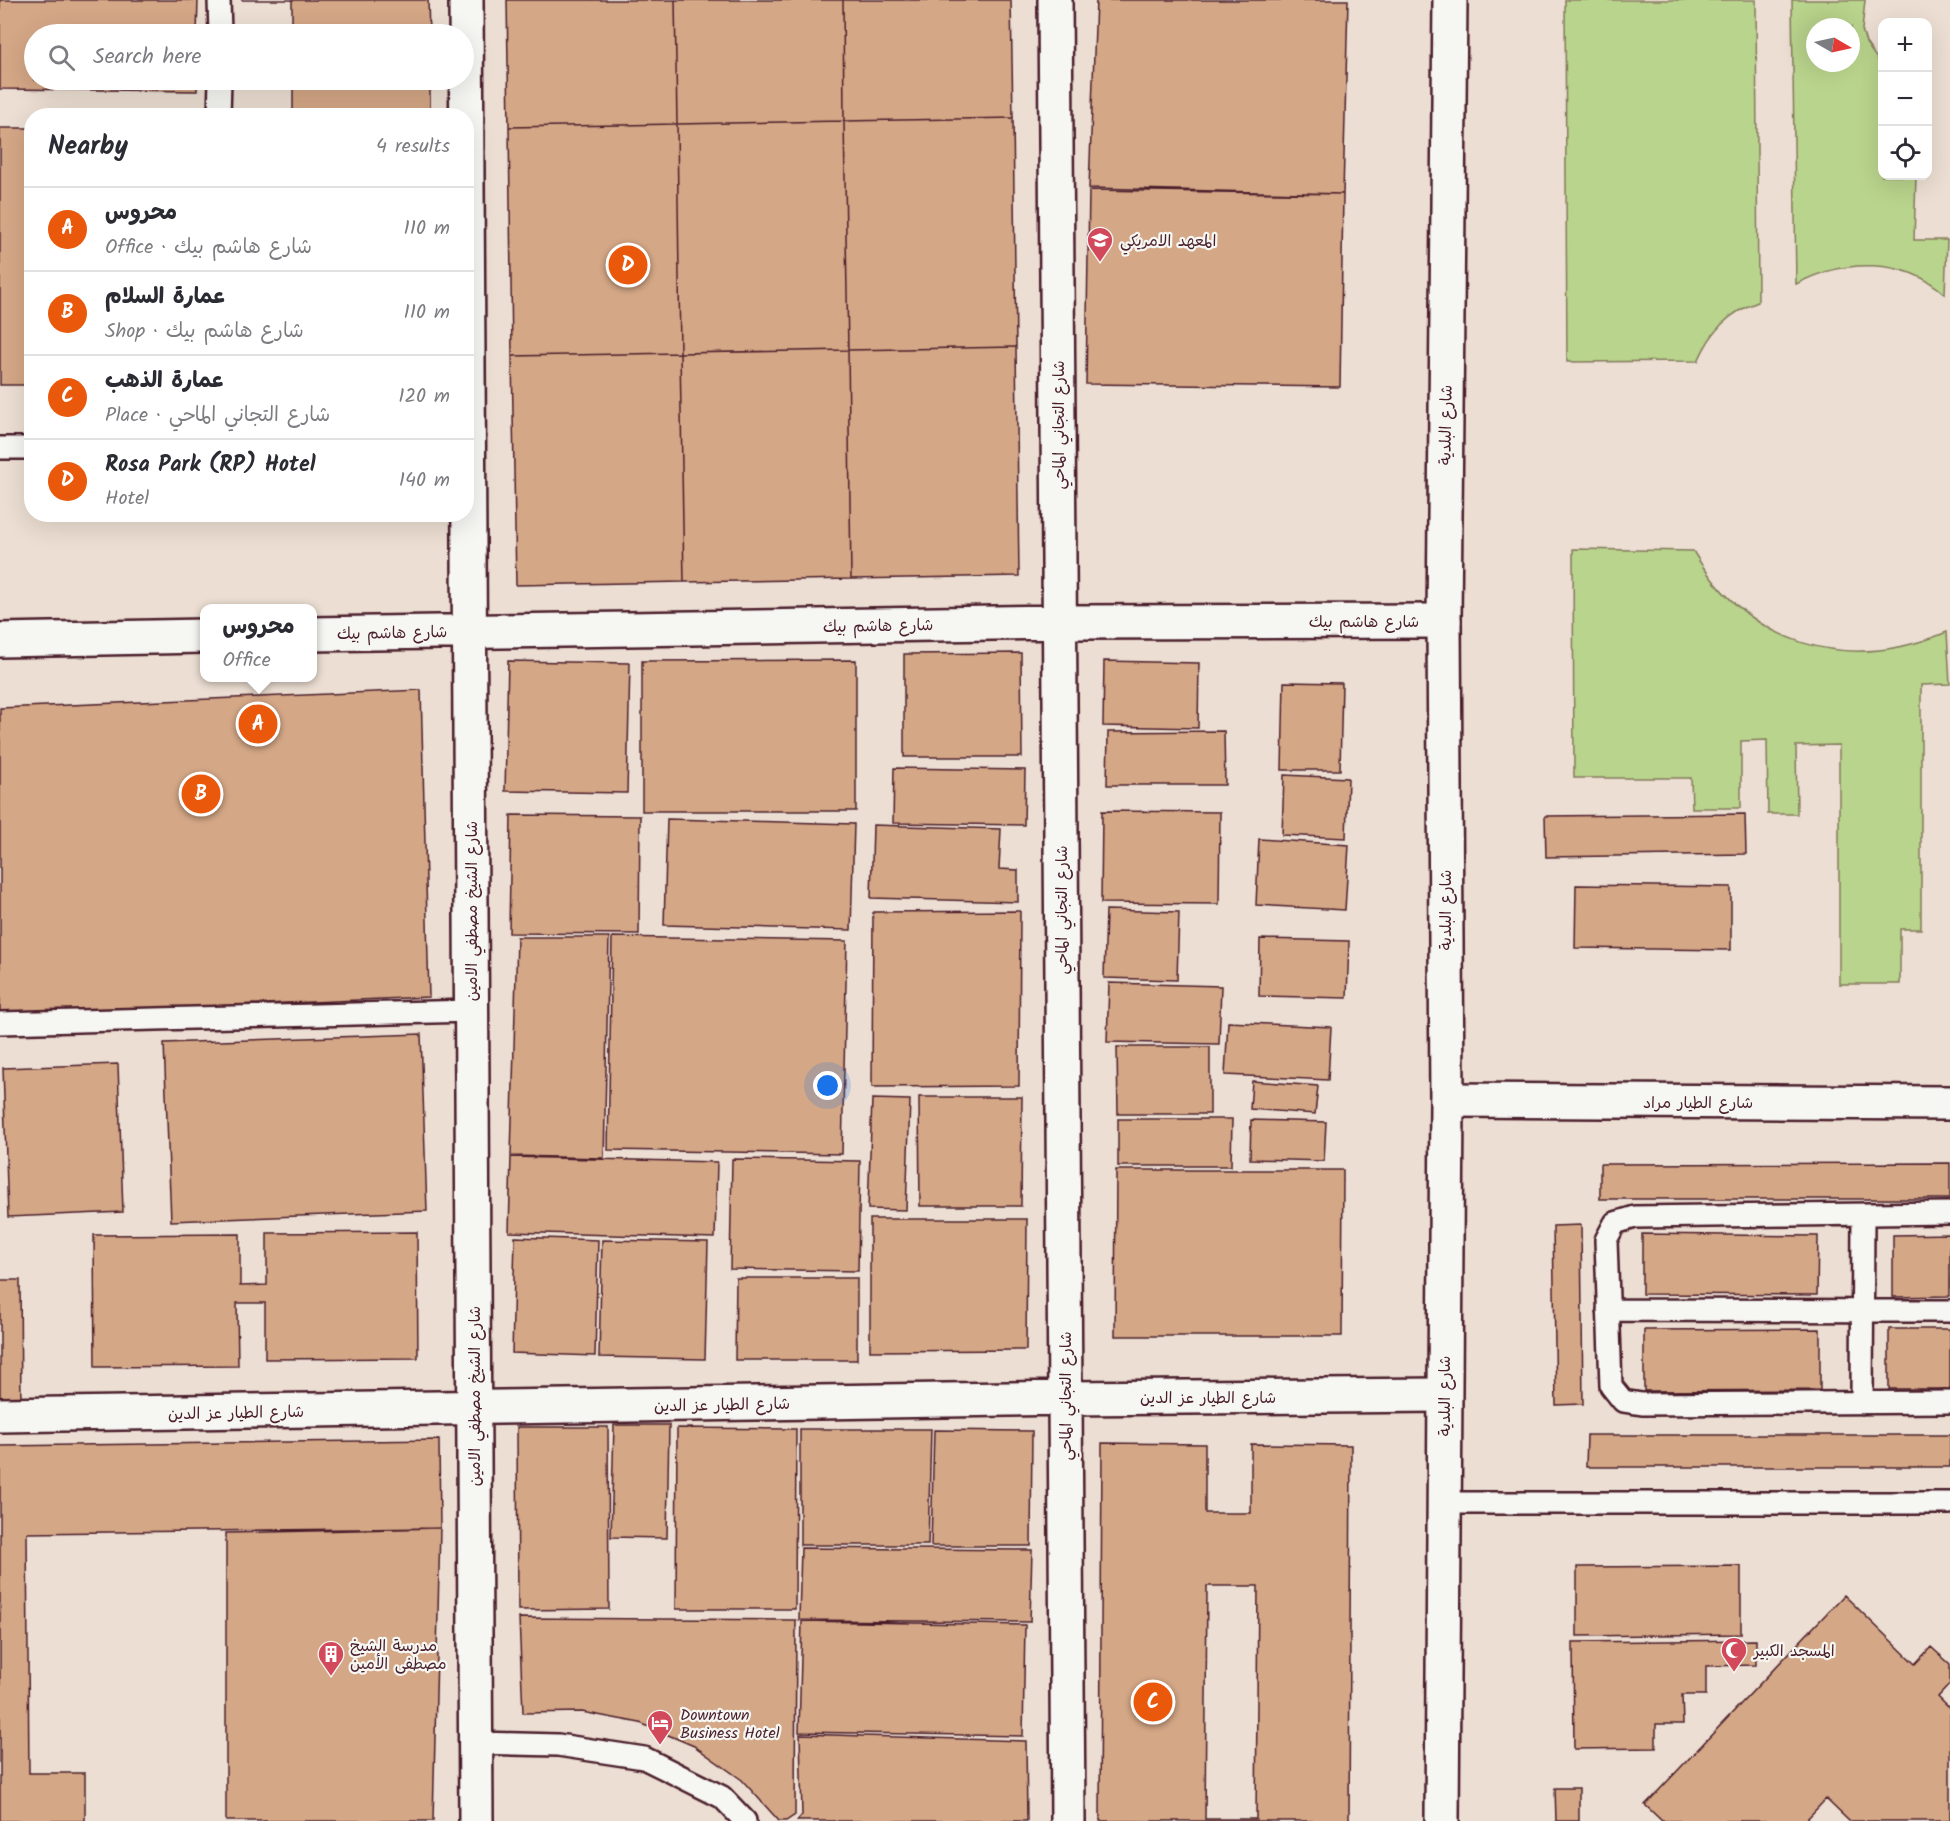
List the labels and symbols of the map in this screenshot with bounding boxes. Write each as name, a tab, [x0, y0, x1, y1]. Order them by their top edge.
north arrow	[1806, 18, 1860, 72]
school or university icon: المعهد الامريكي	[1085, 225, 1115, 263]
place label: المعهد الامريكي	[1120, 229, 1216, 255]
pin: D	[608, 242, 648, 288]
street label: شارع التجاني الماحي	[1047, 360, 1073, 490]
street label: شارع البلدية	[1433, 385, 1460, 466]
street label: شارع هاشم بيك	[1309, 610, 1419, 635]
street label: شارع هاشم بيك	[823, 613, 933, 640]
street label: شارع هاشم بيك	[337, 620, 447, 647]
pin: A	[238, 702, 278, 746]
pin: B	[182, 772, 220, 816]
street label: شارع الشيخ مصطفي الامين	[460, 821, 486, 1001]
street label: شارع التجاني الماحي	[1050, 845, 1076, 975]
street label: شارع البلدية	[1434, 870, 1459, 950]
your location	[813, 1071, 842, 1100]
street label: شارع الطيار مراد	[1643, 1091, 1753, 1116]
street label: شارع الشيخ مصطفي الامين	[463, 1306, 489, 1486]
street label: شارع التجاني الماحي	[1054, 1331, 1080, 1461]
street label: شارع البلدية	[1433, 1356, 1458, 1436]
street label: شارع الطيار عز الدين	[1140, 1386, 1276, 1411]
street label: شارع الطيار عز الدين	[654, 1392, 790, 1419]
street label: شارع الطيار عز الدين	[168, 1400, 304, 1427]
place label: مدرسة الشيخ مصطفى الأمين	[350, 1634, 447, 1677]
mosque icon: المسجد الكبير	[1719, 1635, 1749, 1673]
building icon: مدرسة الشيخ مصطفى الأمين	[316, 1639, 346, 1677]
place label: المسجد الكبير	[1752, 1639, 1835, 1664]
pin: C	[1134, 1680, 1172, 1724]
place label: Downtown Business Hotel	[680, 1703, 780, 1746]
hotel icon: Downtown Business Hotel	[645, 1708, 675, 1746]

